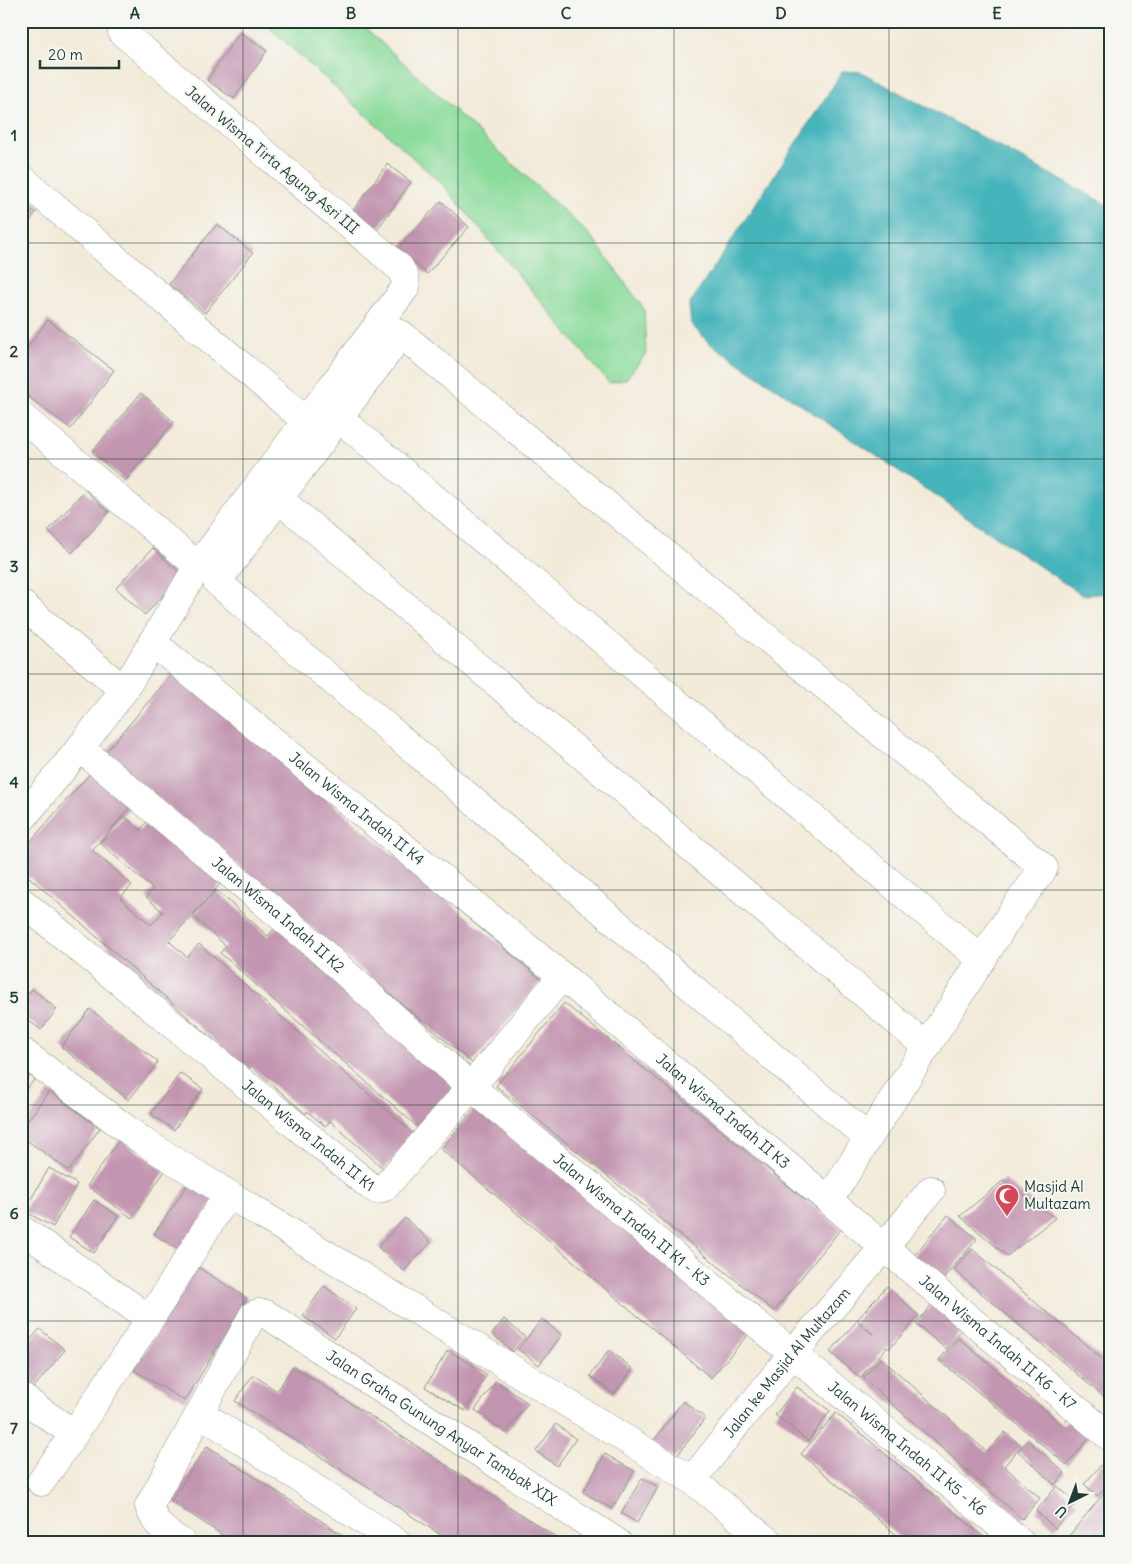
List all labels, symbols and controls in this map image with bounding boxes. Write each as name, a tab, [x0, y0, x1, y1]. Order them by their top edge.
text: A	[130, 3, 140, 23]
text: B	[346, 3, 357, 23]
text: C	[561, 3, 572, 23]
text: D	[775, 3, 787, 23]
text: E	[992, 3, 1002, 23]
scale bar	[40, 38, 119, 70]
text: 20 m	[48, 45, 83, 64]
street label: Jalan Wisma Tirta Agung Asri III	[182, 81, 363, 238]
text: 1	[11, 125, 17, 145]
text: 2	[10, 341, 19, 361]
text: 3	[9, 556, 19, 576]
street label: Jalan Wisma Indah II K4	[286, 748, 429, 869]
text: 4	[9, 772, 19, 792]
street label: Jalan Wisma Indah II K2	[208, 853, 349, 977]
text: 5	[9, 987, 19, 1007]
street label: Jalan Wisma Indah II K3	[652, 1049, 794, 1173]
street label: Jalan Wisma Indah II K1	[238, 1075, 378, 1196]
street label: Jalan Wisma Indah II K1 - K3	[550, 1149, 714, 1290]
place label: Masjid Al Multazam	[1024, 1177, 1091, 1213]
mosque icon: Masjid Al Multazam	[994, 1183, 1020, 1217]
text: 6	[9, 1203, 19, 1223]
street label: Jalan Wisma Indah II K6 - K7	[916, 1271, 1080, 1413]
street label: Jalan ke Masjid Al Multazam	[719, 1283, 854, 1442]
street label: Jalan Graha Gunung Anyar Tambak XIX	[323, 1346, 561, 1510]
street label: Jalan Wisma Indah II K5 - K6	[824, 1377, 991, 1519]
text: 7	[10, 1418, 18, 1438]
north arrow	[1044, 1476, 1094, 1526]
text: U	[1052, 1502, 1071, 1522]

